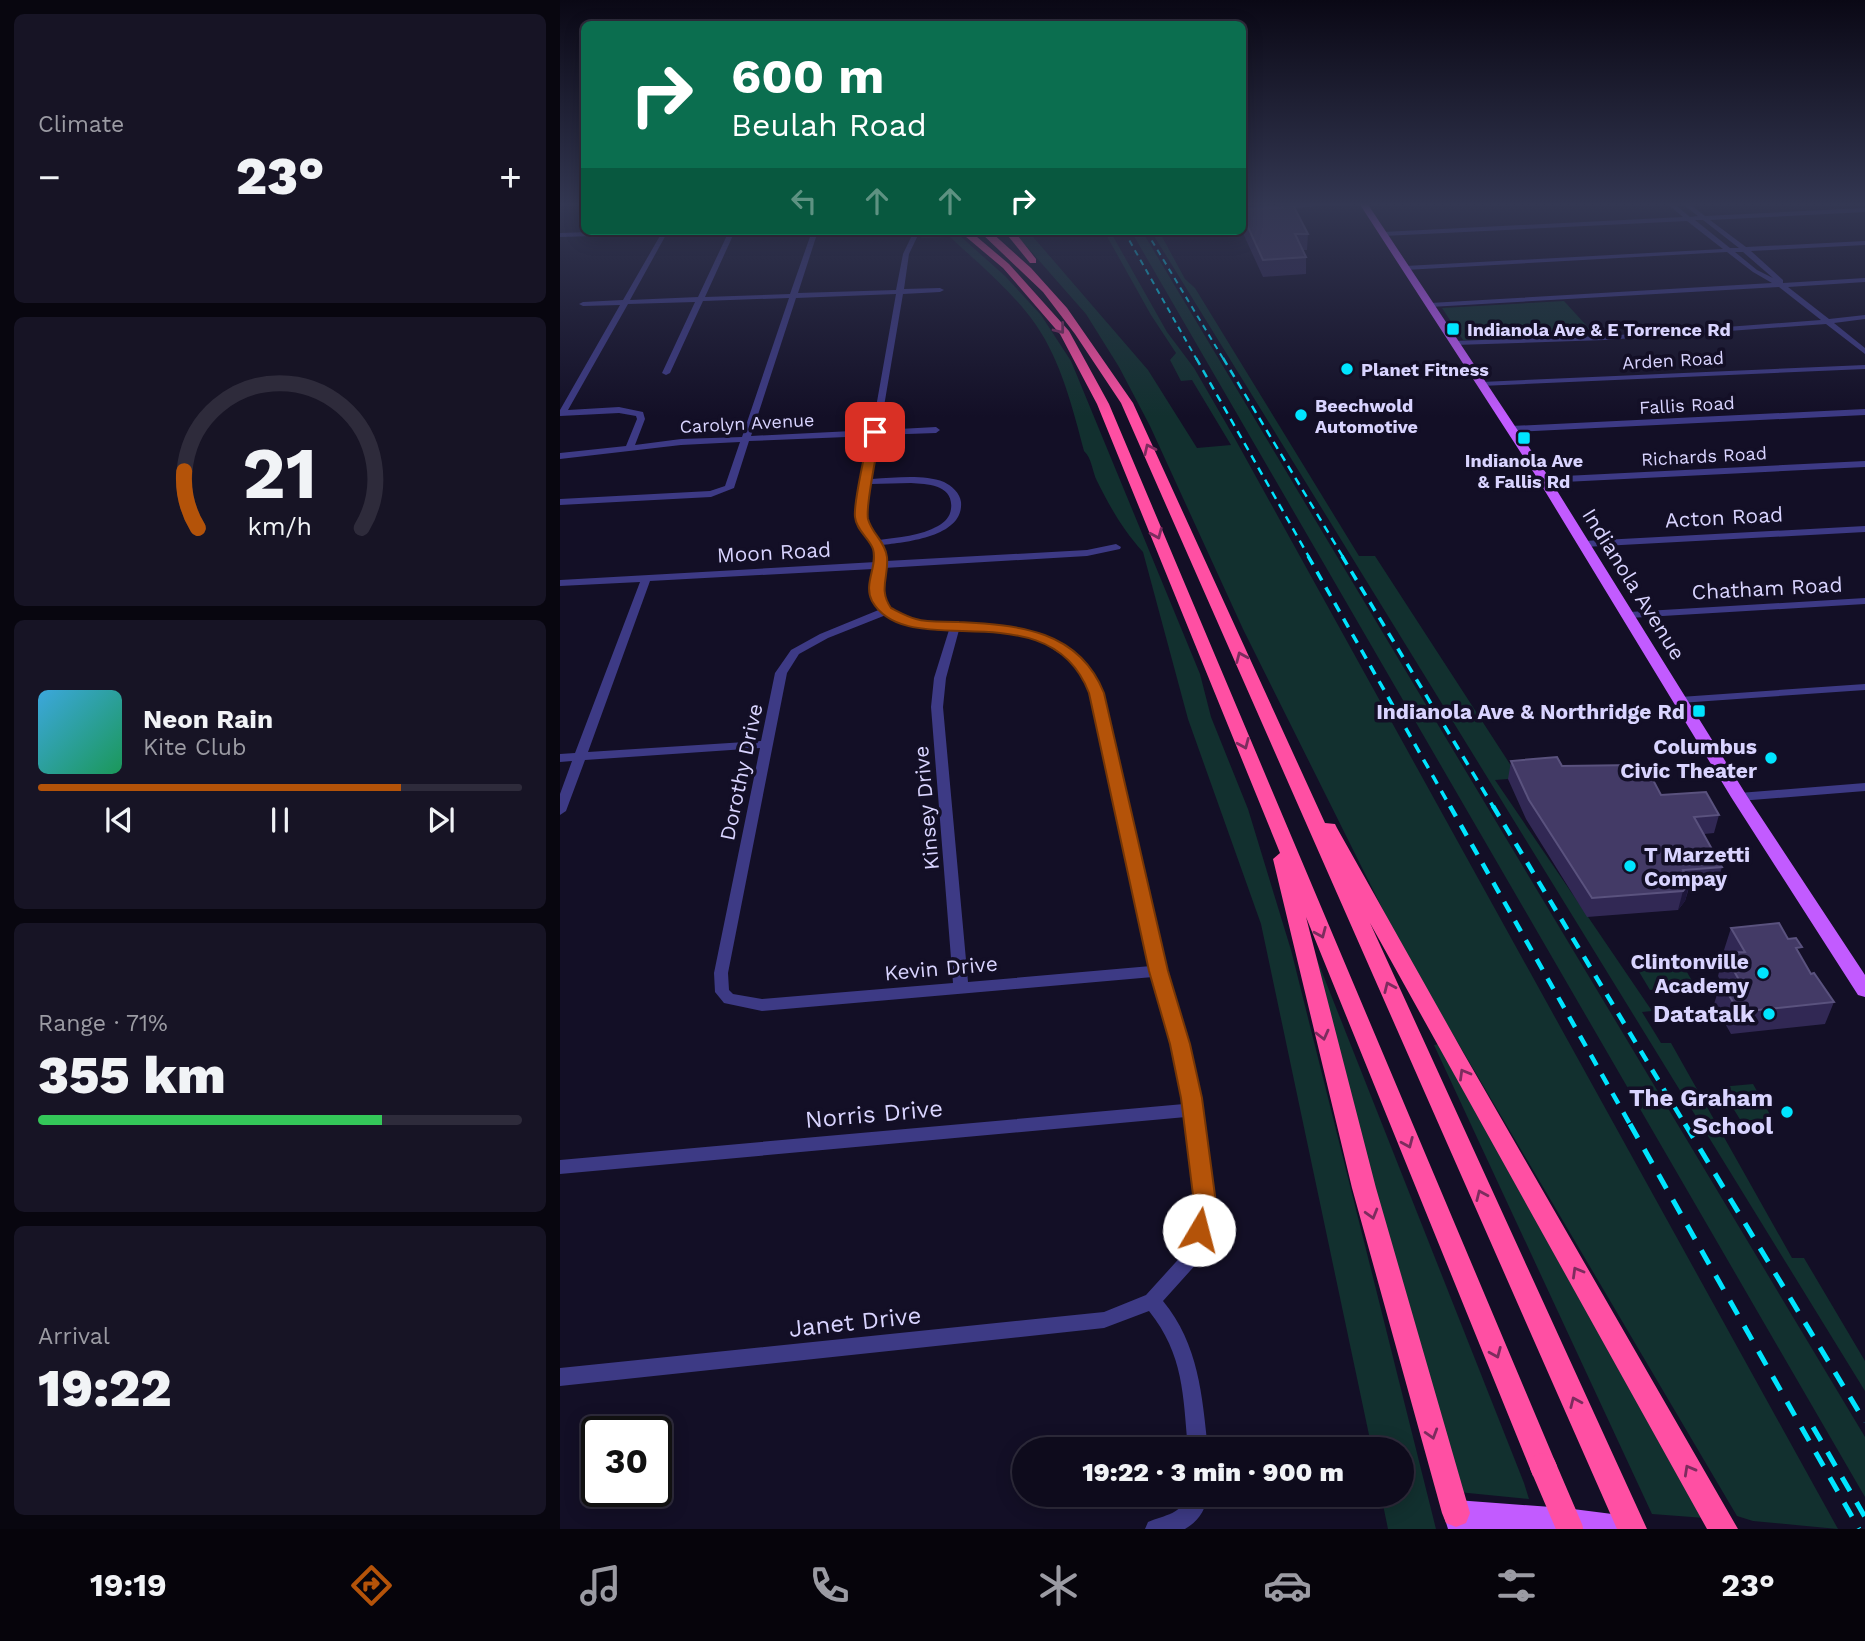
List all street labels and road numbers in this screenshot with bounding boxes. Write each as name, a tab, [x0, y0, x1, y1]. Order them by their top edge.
street label: Arden Road	[1622, 347, 1724, 373]
street label: Fallis Road	[1639, 392, 1735, 418]
street label: Carolyn Avenue	[679, 409, 815, 437]
street label: Richards Road	[1641, 442, 1767, 470]
street label: Acton Road	[1664, 501, 1784, 533]
street label: Indianola Avenue	[1577, 504, 1691, 664]
street label: Moon Road	[716, 537, 832, 567]
street label: Chatham Road	[1691, 572, 1843, 604]
street label: Dorothy Drive	[714, 701, 768, 843]
street label: Kinsey Drive	[908, 745, 944, 871]
street label: Kevin Drive	[883, 951, 999, 985]
street label: Norris Drive	[804, 1094, 944, 1134]
street label: Janet Drive	[787, 1301, 923, 1343]

